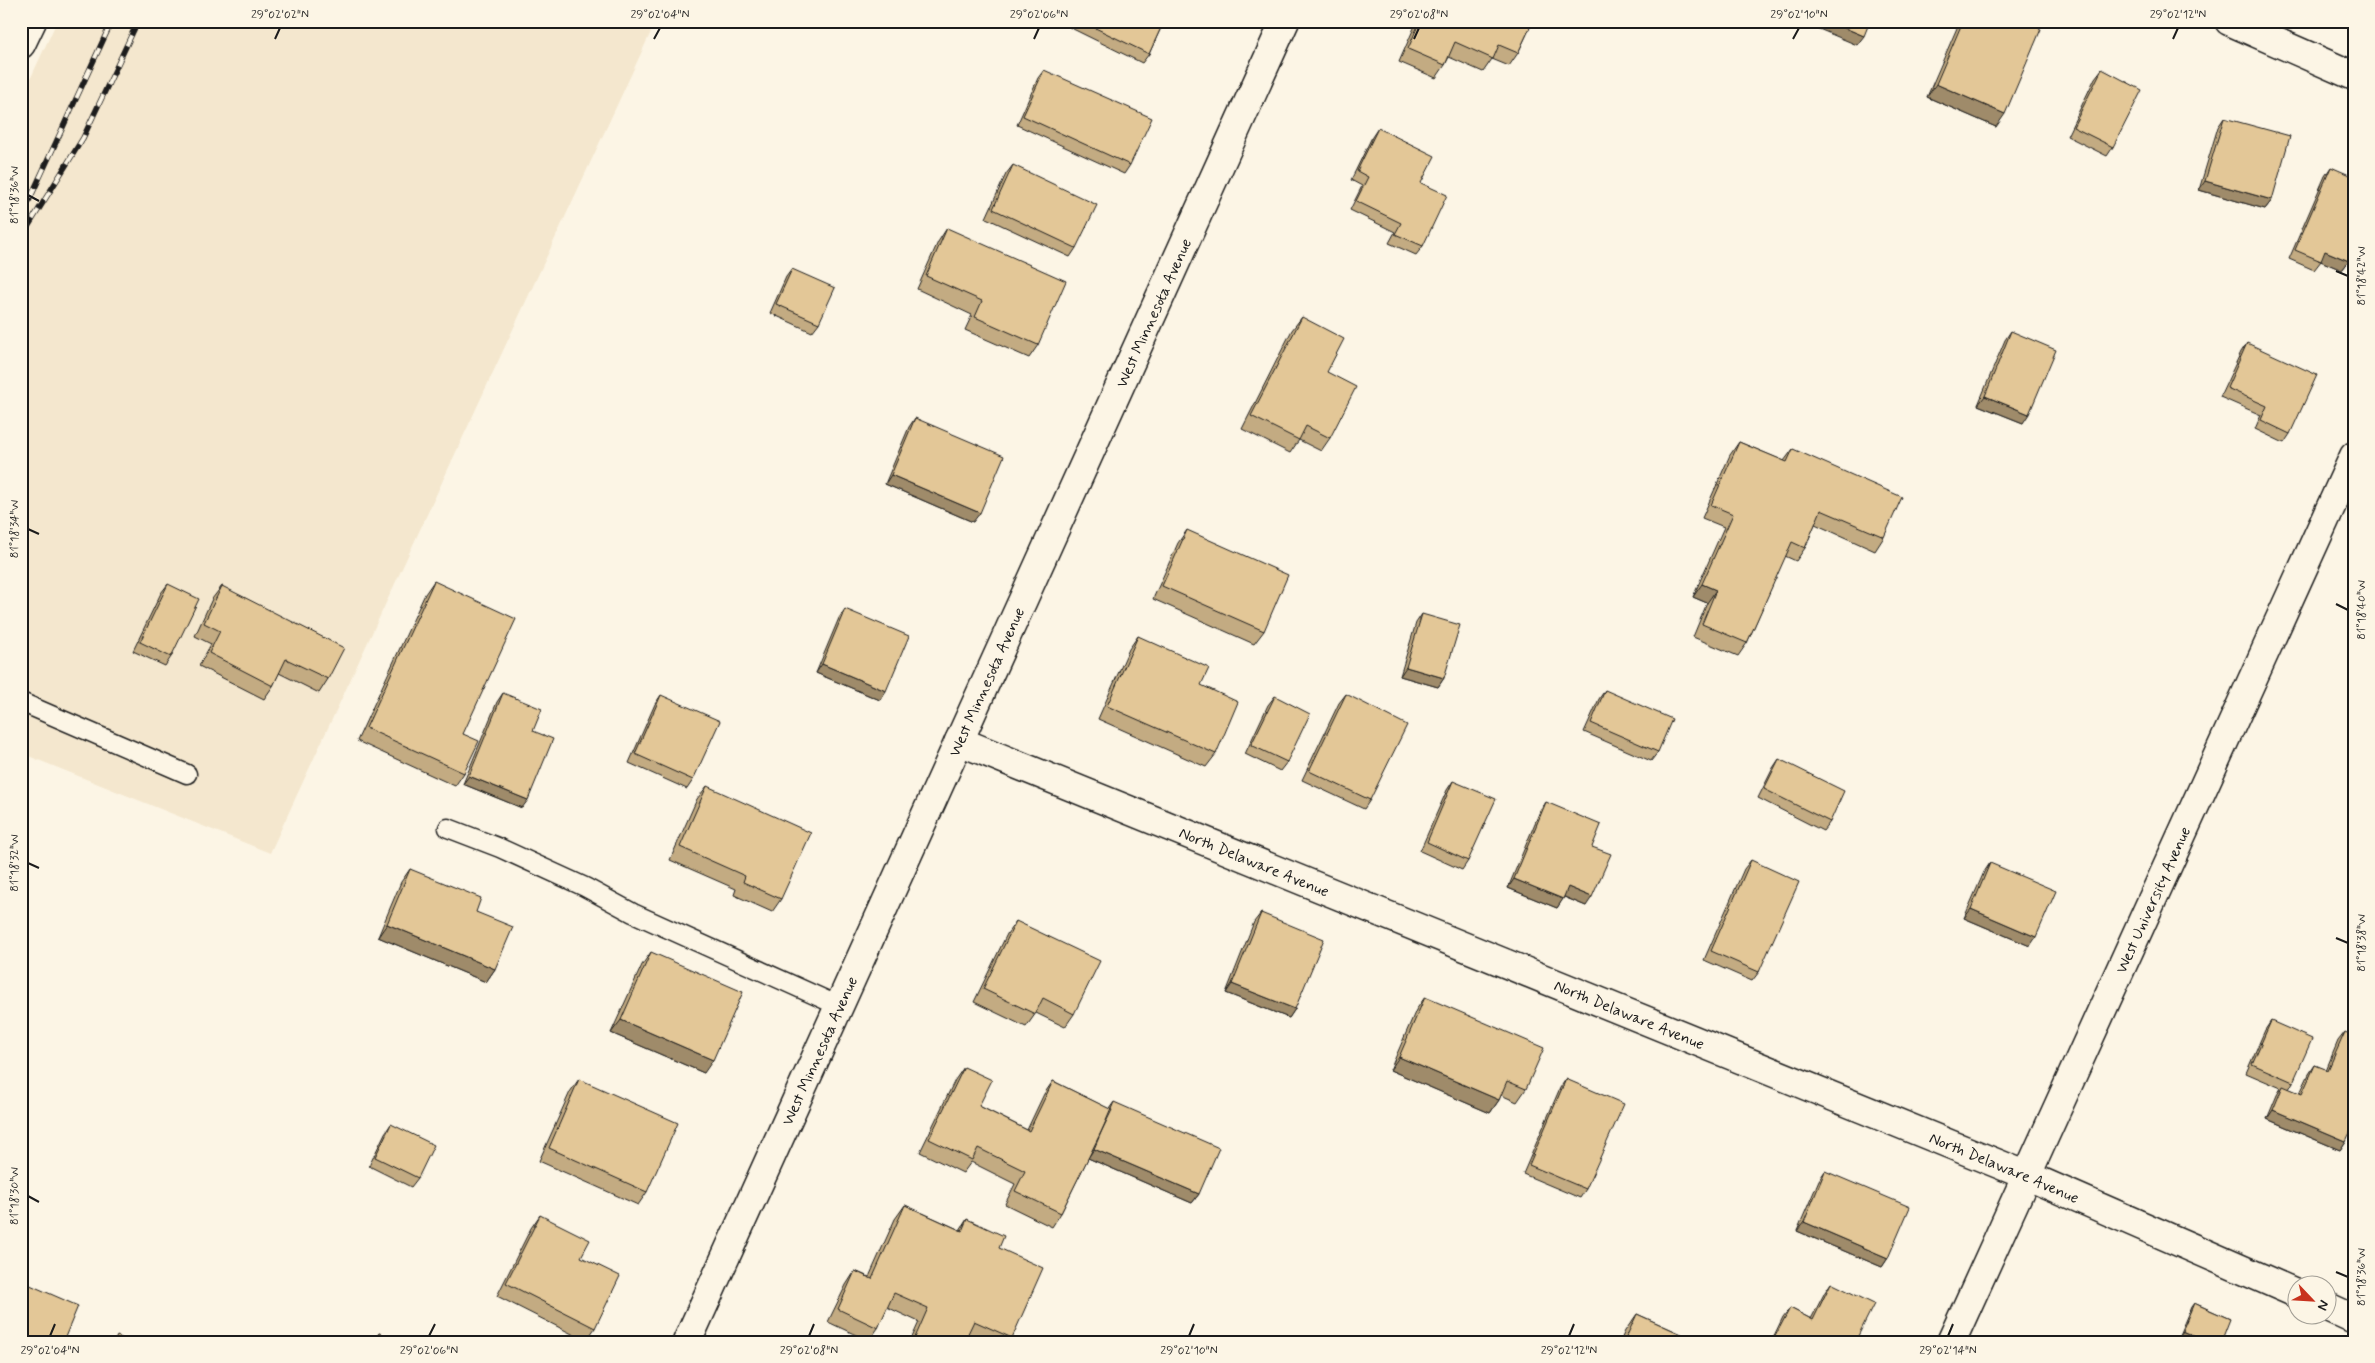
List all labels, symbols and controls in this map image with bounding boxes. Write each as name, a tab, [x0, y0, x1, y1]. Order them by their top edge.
text: 29°02'02"N	[251, 7, 309, 23]
text: 29°02'04"N	[630, 7, 690, 23]
text: 29°02'06"N	[1010, 7, 1068, 23]
text: 29°02'08"N	[1390, 7, 1448, 23]
text: 29°02'10"N	[1770, 7, 1828, 23]
text: 29°02'12"N	[2150, 7, 2206, 23]
text: 81°18'36"W	[7, 166, 23, 224]
street label: West Minnesota Avenue	[1111, 235, 1197, 391]
text: 81°18'42"W	[2354, 246, 2370, 306]
text: 81°18'34"W	[7, 500, 23, 558]
text: 81°18'40"W	[2354, 580, 2370, 640]
street label: West Minnesota Avenue	[944, 604, 1030, 760]
street label: North Delaware Avenue	[1176, 823, 1332, 903]
street label: West University Avenue	[2111, 823, 2196, 977]
text: 81°18'32"W	[7, 834, 23, 892]
text: 81°18'38"W	[2354, 914, 2370, 972]
street label: West Minnesota Avenue	[777, 973, 863, 1129]
street label: North Delaware Avenue	[1551, 975, 1707, 1055]
street label: North Delaware Avenue	[1926, 1128, 2082, 1209]
text: 81°18'30"W	[7, 1167, 23, 1225]
text: 81°18'36"W	[2354, 1248, 2370, 1306]
north arrow	[2288, 1276, 2338, 1326]
text: N	[2313, 1297, 2333, 1313]
text: 29°02'04"N	[20, 1343, 80, 1359]
text: 29°02'06"N	[400, 1343, 458, 1359]
text: 29°02'08"N	[780, 1343, 838, 1359]
text: 29°02'10"N	[1160, 1343, 1218, 1359]
text: 29°02'12"N	[1541, 1343, 1597, 1359]
text: 29°02'14"N	[1919, 1343, 1977, 1359]

